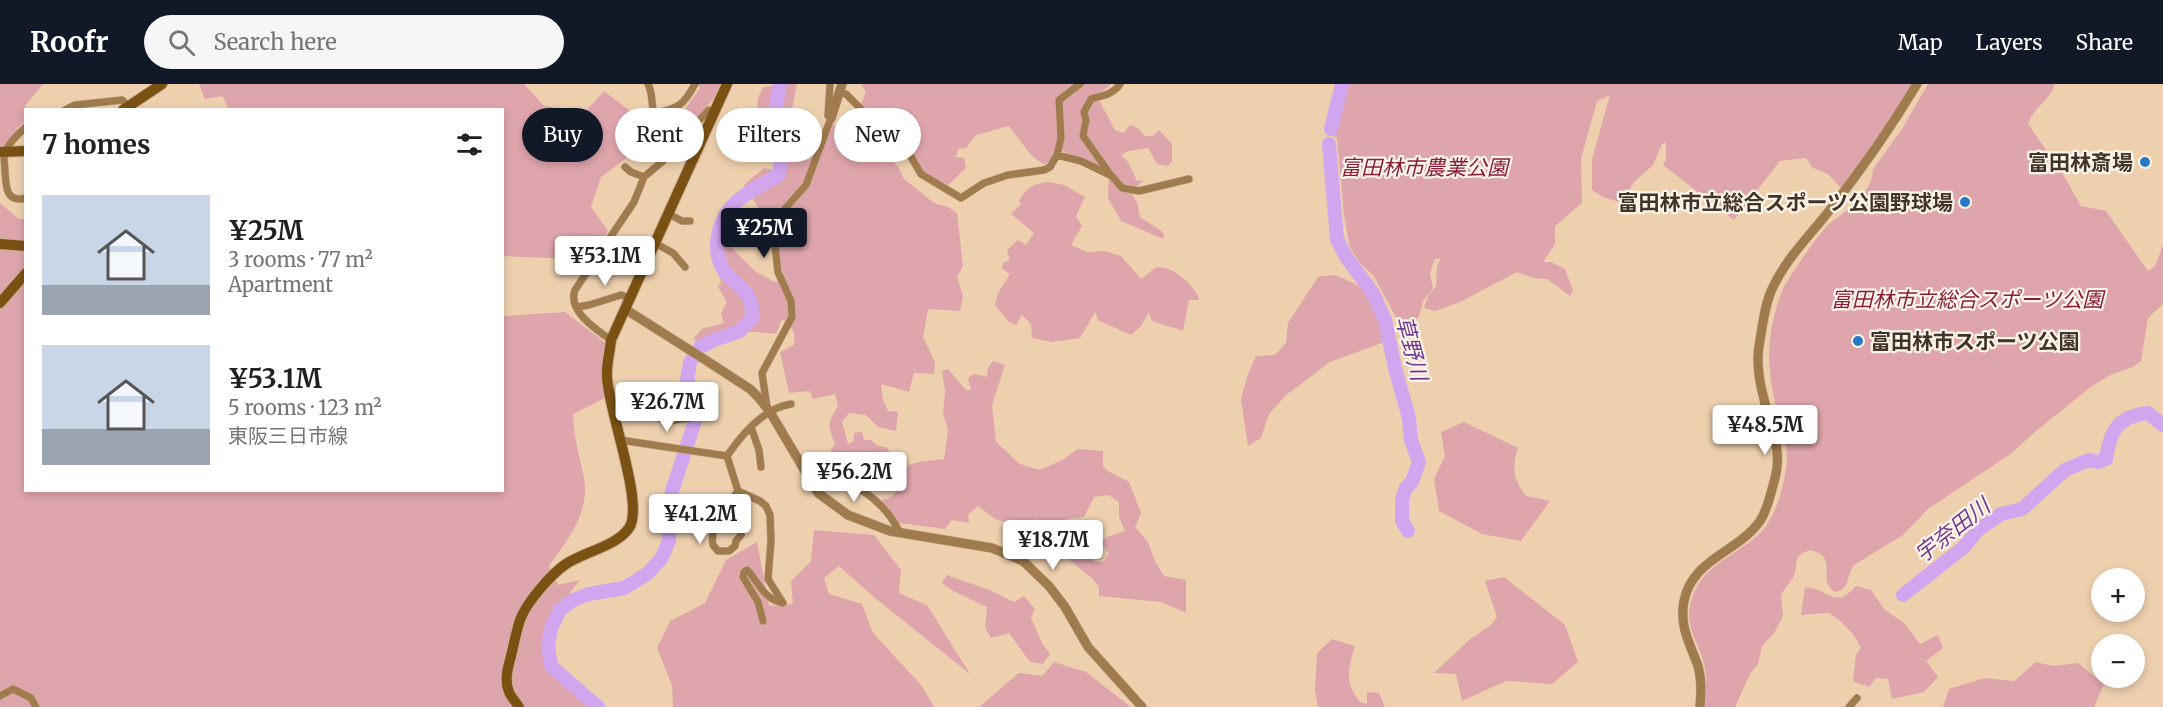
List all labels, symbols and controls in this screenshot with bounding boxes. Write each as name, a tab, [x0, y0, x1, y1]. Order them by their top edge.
search box	[144, 15, 564, 69]
text: Roofr	[30, 24, 108, 60]
icon: search	[165, 26, 198, 59]
text: Search here	[213, 28, 337, 56]
text: Map	[1898, 29, 1943, 56]
text: Layers	[1976, 29, 2043, 56]
text: Share	[2076, 29, 2133, 56]
chip: Buy	[522, 108, 603, 162]
chip: Rent	[615, 108, 704, 162]
chip: Filters	[716, 108, 822, 162]
chip: New	[834, 108, 921, 162]
text: 7 homes	[42, 128, 150, 161]
icon: filters	[453, 128, 486, 161]
place label: 富田林斎場	[2028, 149, 2133, 176]
park label: 富田林市農業公園	[1340, 154, 1511, 181]
marker: 富田林斎場	[2138, 155, 2152, 169]
place label: 富田林市立総合スポーツ公園野球場	[1617, 189, 1953, 216]
marker: 富田林市立総合スポーツ公園野球場	[1958, 195, 1972, 209]
pin: ¥25M	[728, 208, 800, 259]
text: ¥25M	[228, 214, 304, 247]
text: ¥25M	[735, 215, 793, 240]
icon: home	[90, 219, 162, 291]
pin: ¥53.1M	[556, 236, 654, 287]
text: ¥53.1M	[569, 243, 641, 268]
text: 3 rooms · 77 m²	[228, 247, 373, 272]
text: Apartment	[228, 272, 333, 297]
park label: 富田林市立総合スポーツ公園	[1831, 286, 2106, 313]
water label: 草野川	[1390, 312, 1435, 385]
place label: 富田林市スポーツ公園	[1870, 328, 2080, 355]
marker: 富田林市スポーツ公園	[1851, 334, 1865, 348]
text: ¥53.1M	[228, 362, 322, 395]
icon: home	[90, 369, 162, 441]
pin: ¥26.7M	[618, 382, 716, 433]
text: ¥26.7M	[630, 389, 704, 414]
text: 5 rooms · 123 m²	[228, 395, 382, 420]
pin: ¥48.5M	[1716, 405, 1814, 456]
text: ¥48.5M	[1726, 412, 1804, 437]
text: 東阪三日市線	[228, 423, 348, 448]
pin: ¥56.2M	[805, 452, 903, 503]
text: ¥56.2M	[816, 459, 892, 484]
water label: 宇奈田川	[1909, 491, 1997, 568]
pin: ¥41.2M	[651, 494, 749, 545]
text: ¥41.2M	[663, 501, 737, 526]
pin: ¥18.7M	[1004, 520, 1102, 571]
text: ¥18.7M	[1017, 527, 1089, 552]
map controls	[2091, 568, 2145, 688]
button: +	[2091, 568, 2145, 622]
button: −	[2091, 634, 2145, 688]

